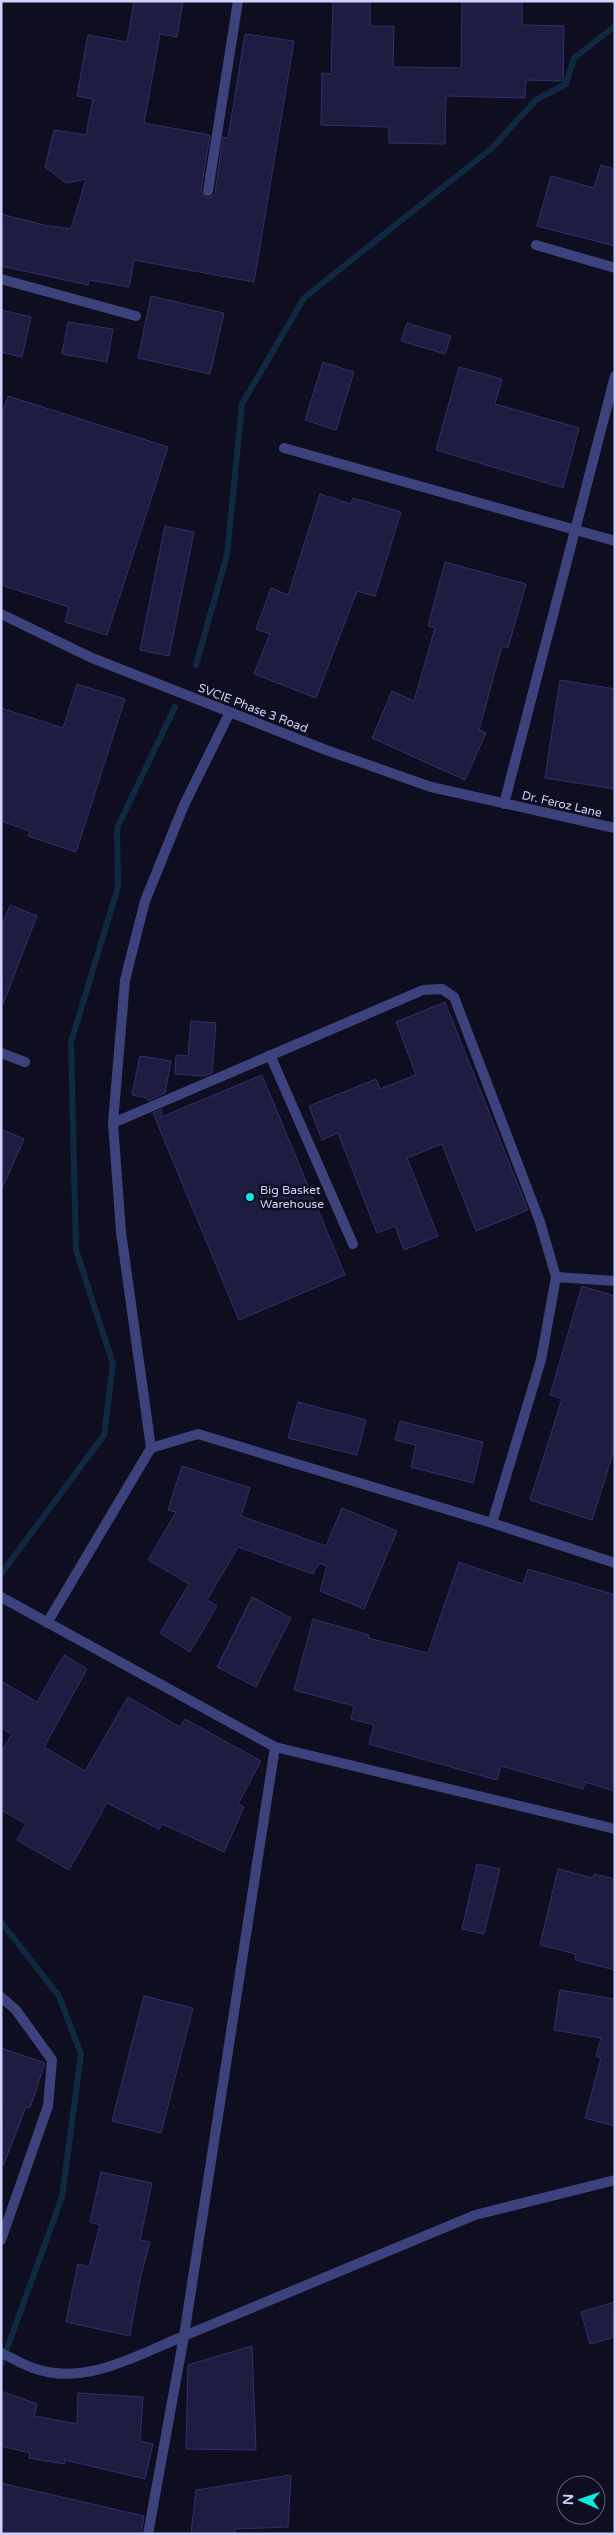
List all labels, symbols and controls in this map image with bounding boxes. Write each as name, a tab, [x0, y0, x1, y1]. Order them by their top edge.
street label: SVCIE Phase 3 Road	[196, 681, 310, 735]
street label: Dr. Feroz Lane	[521, 788, 604, 820]
place label: Big Basket Warehouse	[260, 1183, 324, 1211]
marker: Big Basket Warehouse	[244, 1191, 256, 1203]
north arrow	[556, 2475, 606, 2525]
text: N	[560, 2494, 577, 2505]

